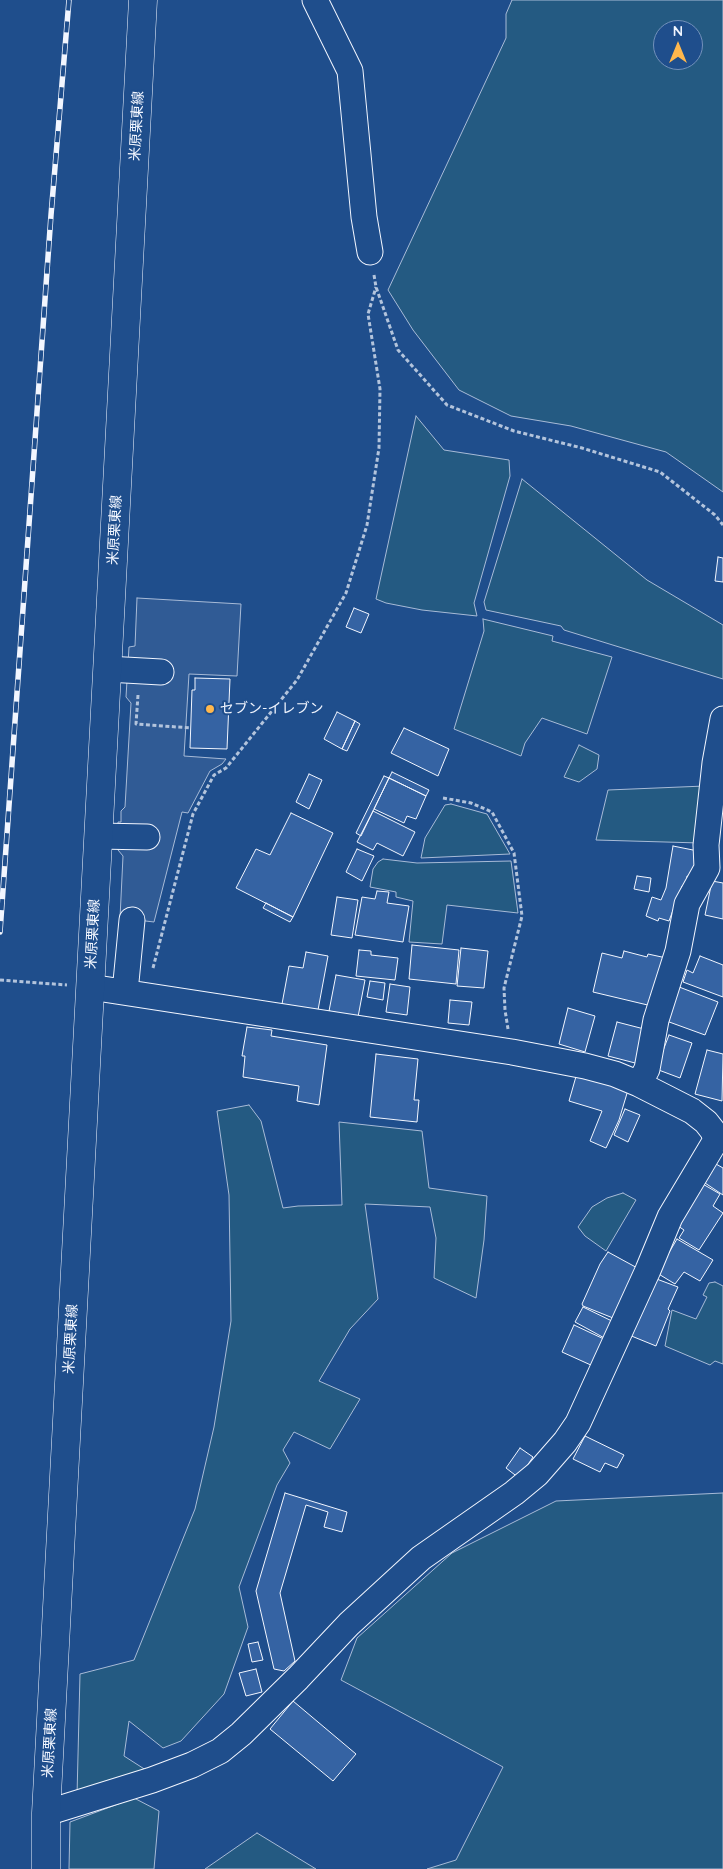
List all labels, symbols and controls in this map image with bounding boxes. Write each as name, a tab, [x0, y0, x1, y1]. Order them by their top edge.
north arrow	[653, 20, 703, 70]
text: N	[673, 22, 683, 40]
street label: 米原栗東線	[127, 91, 147, 161]
street label: 米原栗東線	[105, 495, 125, 565]
place label: セブン-イレブン	[220, 701, 323, 717]
marker: セブン-イレブン	[204, 703, 216, 715]
street label: 米原栗東線	[83, 899, 103, 969]
street label: 米原栗東線	[61, 1304, 81, 1374]
street label: 米原栗東線	[40, 1708, 60, 1778]

